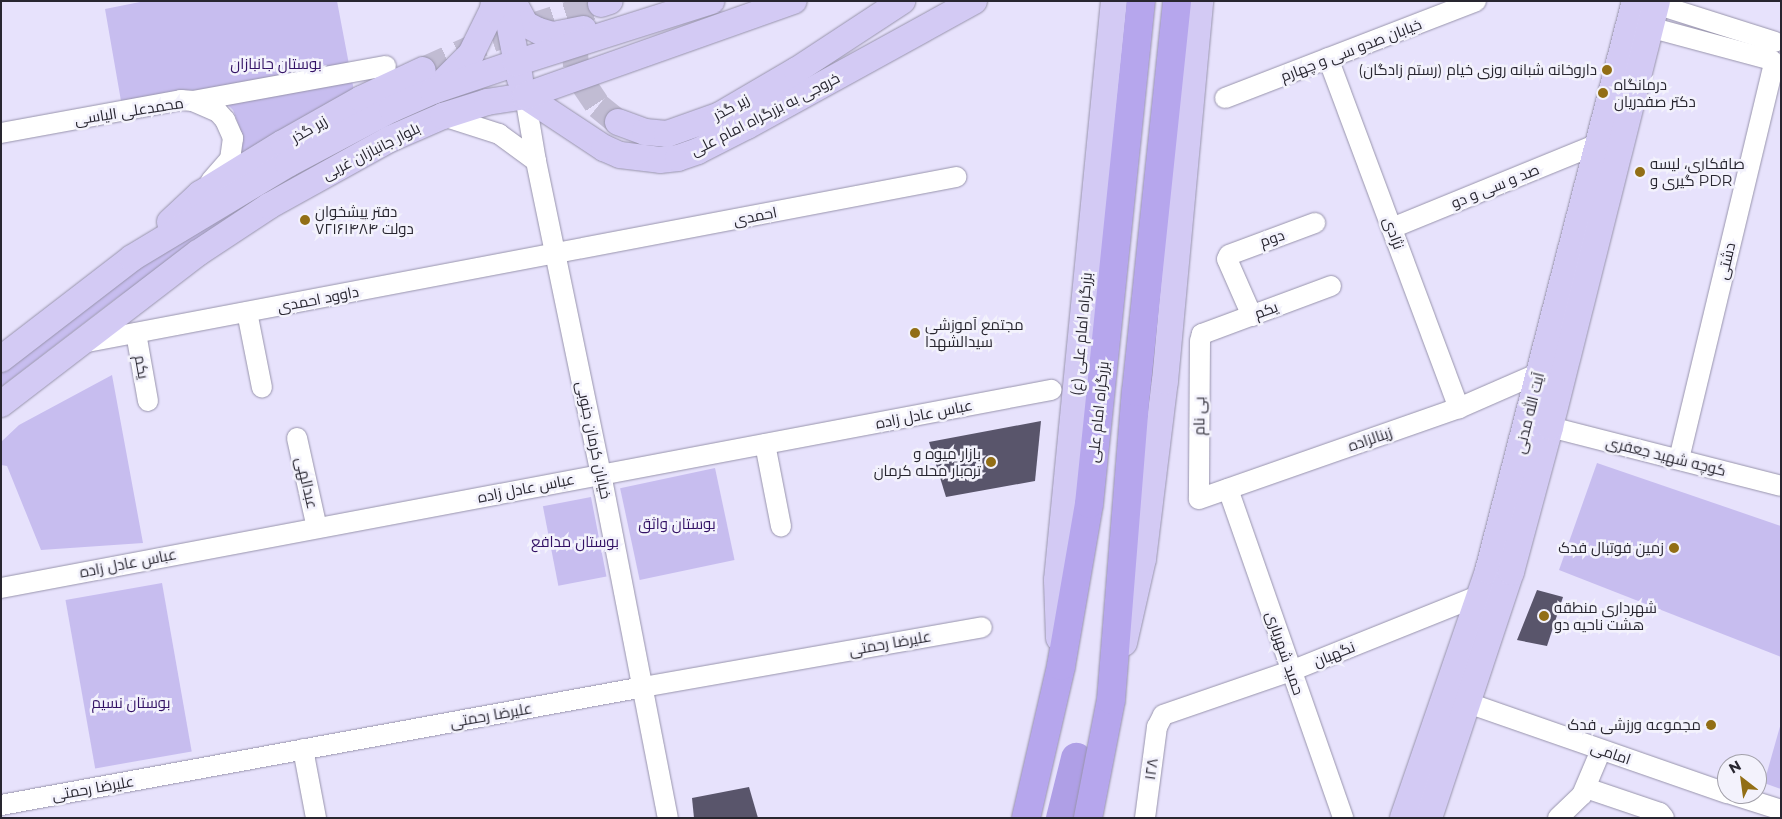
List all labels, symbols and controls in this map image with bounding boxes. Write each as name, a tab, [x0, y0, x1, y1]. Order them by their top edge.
street label: خیابان صدو سی و چهارم	[1278, 15, 1424, 85]
park label: بوستان جانبازان	[230, 55, 322, 73]
place label: داروخانه شبانه روزی خیام (رستم زادگان)	[1358, 61, 1597, 79]
marker: داروخانه شبانه روزی خیام (رستم زادگان)	[1601, 64, 1613, 76]
street label: خروجی به بزرگراه امام علی	[687, 69, 843, 159]
place label: درمانگاه دکتر صفدریان	[1614, 75, 1696, 110]
marker: درمانگاه دکتر صفدریان	[1596, 86, 1610, 100]
street label: زیر گذر	[710, 90, 752, 124]
street label: محمدعلی الیاسی	[73, 93, 185, 129]
street label: زیر گذر	[288, 112, 330, 146]
street label: بلوار جانبازان غربی	[319, 119, 423, 183]
place label: صافکاری، لیسه گیری و PDR	[1650, 154, 1745, 189]
street label: صد و سی و دو	[1448, 160, 1542, 212]
marker: صافکاری، لیسه گیری و PDR	[1634, 166, 1646, 178]
place label: دفتر پیشخوان دولت ۷۲۱۶۱۴۸۴	[315, 202, 414, 237]
street label: احمدی	[732, 203, 778, 229]
marker: دفتر پیشخوان دولت ۷۲۱۶۱۴۸۴	[299, 214, 311, 226]
street label: نژادی	[1380, 214, 1408, 252]
street label: دوم	[1257, 225, 1287, 251]
street label: دشتی	[1713, 241, 1739, 281]
street label: بزرگراه امام علی (ع)	[1067, 271, 1095, 397]
street label: داوود احمدی	[276, 282, 360, 316]
street label: یکم	[1252, 297, 1280, 323]
place label: مجتمع آموزشی سیدالشهدا	[925, 315, 1024, 350]
marker: مجتمع آموزشی سیدالشهدا	[909, 327, 921, 339]
street label: یکم	[131, 354, 153, 380]
street label: بزرگراه امام علی	[1084, 360, 1112, 464]
street label: آیت الله مدنی	[1510, 371, 1548, 455]
street label: خیابان کرمان جنوبی	[573, 379, 615, 501]
street label: عباس عادل زاده	[874, 396, 974, 432]
street label: بی نام	[1190, 396, 1208, 436]
street label: زینالزاده	[1346, 423, 1394, 455]
street label: کوچه شهید جعفری	[1604, 432, 1728, 480]
place label: بازار میوه و تره‌بار محله کرمان	[874, 444, 981, 479]
street label: عبدالهی	[292, 455, 322, 511]
marker: بازار میوه و تره‌بار محله کرمان	[985, 456, 997, 468]
street label: عباس عادل زاده	[476, 470, 576, 506]
park label: بوستان واثق	[638, 515, 716, 533]
park label: بوستان مدافع	[531, 533, 619, 551]
place label: زمین فوتبال فدک	[1558, 539, 1664, 557]
marker: زمین فوتبال فدک	[1668, 542, 1680, 554]
street label: عباس عادل زاده	[78, 545, 178, 581]
place label: شهرداری منطقه هشت ناحیه دو	[1554, 598, 1657, 633]
street label: حمید شهریاری	[1262, 609, 1308, 697]
marker: شهرداری منطقه هشت ناحیه دو	[1538, 610, 1550, 622]
street label: علیرضا رحمتی	[848, 627, 932, 659]
street label: نگهبان	[1311, 638, 1357, 670]
park label: بوستان نسیم	[91, 694, 171, 712]
street label: علیرضا رحمتی	[449, 699, 533, 731]
place label: مجموعه ورزشی فدک	[1568, 716, 1701, 734]
marker: مجموعه ورزشی فدک	[1705, 719, 1717, 731]
street label: امامی	[1589, 738, 1633, 768]
north arrow	[1717, 754, 1767, 804]
text: N	[1726, 756, 1744, 777]
street label: ۱۲۸	[1141, 757, 1161, 781]
street label: علیرضا رحمتی	[51, 772, 135, 804]

